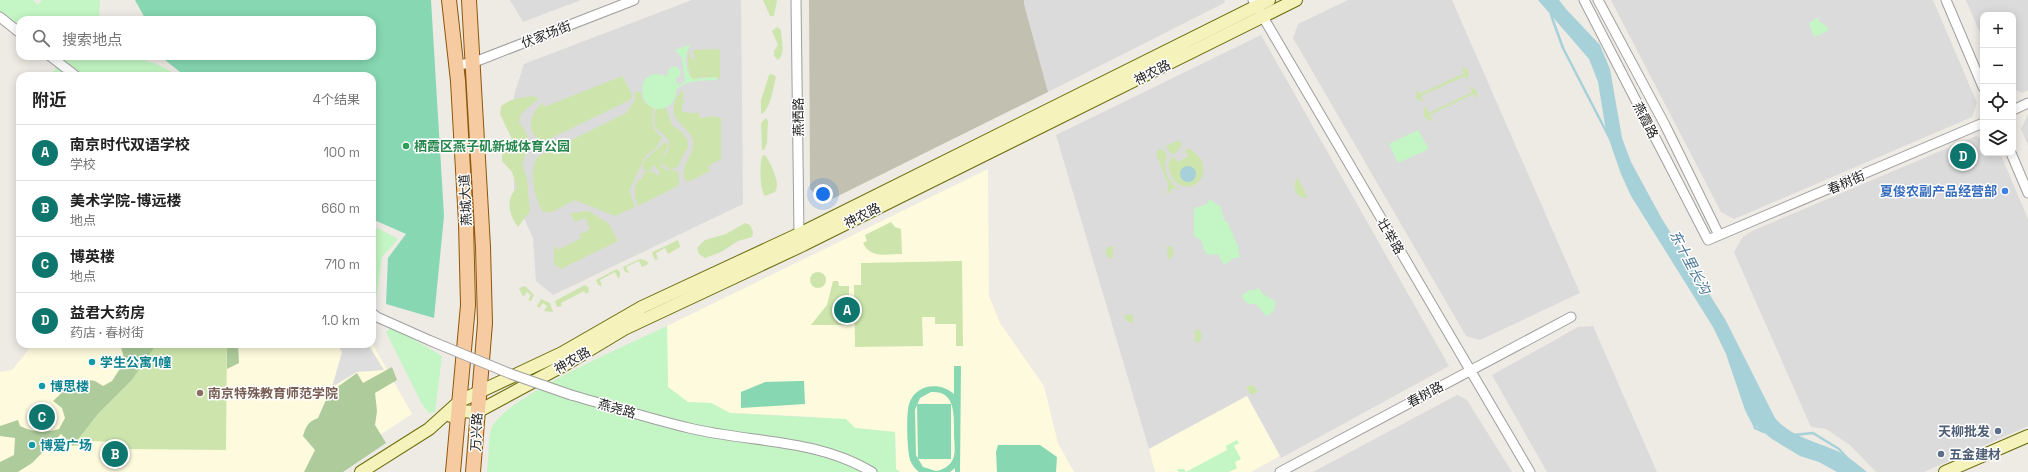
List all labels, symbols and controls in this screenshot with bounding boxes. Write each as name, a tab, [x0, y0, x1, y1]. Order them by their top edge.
map controls	[1980, 12, 2016, 156]
button: +	[1980, 12, 2016, 48]
search box	[16, 16, 376, 60]
street label: 伏家场街	[519, 17, 574, 52]
icon: search	[30, 27, 52, 49]
text: 搜索地点	[62, 30, 122, 49]
button: −	[1980, 48, 2016, 84]
street label: 神农路	[1131, 56, 1173, 89]
button: locate	[1980, 84, 2016, 120]
text: 附近	[32, 89, 66, 111]
text: 4个结果	[313, 91, 360, 108]
street label: 燕栖路	[790, 97, 807, 137]
street label: 燕霞路	[1629, 99, 1662, 141]
button: layers	[1980, 120, 2016, 156]
text: 南京时代双语学校	[70, 135, 190, 154]
place label: 栖霞区燕子矶新城体育公园	[414, 138, 570, 155]
marker: 栖霞区燕子矶新城体育公园	[401, 141, 411, 151]
pin: D	[1950, 141, 1976, 171]
text: A	[41, 144, 49, 161]
text: 100 m	[323, 144, 360, 161]
text: 学校	[70, 156, 96, 173]
street label: 春树街	[1825, 167, 1867, 198]
street label: 燕城大道	[456, 174, 475, 226]
place label: 夏俊农副产品经营部	[1880, 183, 1997, 200]
your location	[813, 184, 833, 204]
marker: 夏俊农副产品经营部	[2000, 186, 2010, 196]
text: 美术学院-博远楼	[70, 191, 181, 210]
street label: 神农路	[841, 199, 883, 232]
text: B	[41, 200, 49, 217]
text: 660 m	[321, 200, 360, 217]
text: 地点	[70, 212, 96, 229]
street label: 壮举路	[1373, 215, 1408, 257]
water label: 东十里长沟	[1666, 227, 1715, 299]
text: 博英楼	[70, 247, 115, 266]
text: C	[41, 256, 49, 273]
text: 710 m	[325, 256, 360, 273]
text: 地点	[70, 268, 96, 285]
pin: A	[834, 295, 860, 325]
text: 益君大药房	[70, 303, 145, 322]
text: D	[41, 312, 49, 329]
text: 1.0 km	[322, 312, 360, 329]
text: 药店 · 春树街	[70, 324, 144, 341]
street label: 神农路	[551, 343, 593, 378]
place label: 学生公寓1幢	[100, 354, 171, 371]
marker: 学生公寓1幢	[87, 357, 97, 367]
place label: 博思楼	[50, 378, 89, 395]
street label: 春树路	[1404, 378, 1446, 411]
marker: 博思楼	[37, 381, 47, 391]
place label: 南京特殊教育师范学院	[208, 385, 338, 402]
marker: 南京特殊教育师范学院	[195, 388, 205, 398]
street label: 燕尧路	[596, 395, 638, 422]
pin: C	[29, 402, 55, 432]
street label: 万兴路	[467, 412, 486, 452]
place label: 天柳批发	[1938, 423, 1990, 440]
marker: 天柳批发	[1993, 426, 2003, 436]
place label: 博爱广场	[40, 437, 92, 454]
pin: B	[102, 439, 128, 469]
marker: 博爱广场	[27, 440, 37, 450]
place label: 五金建材	[1949, 446, 2001, 463]
marker: 五金建材	[1936, 449, 1946, 459]

